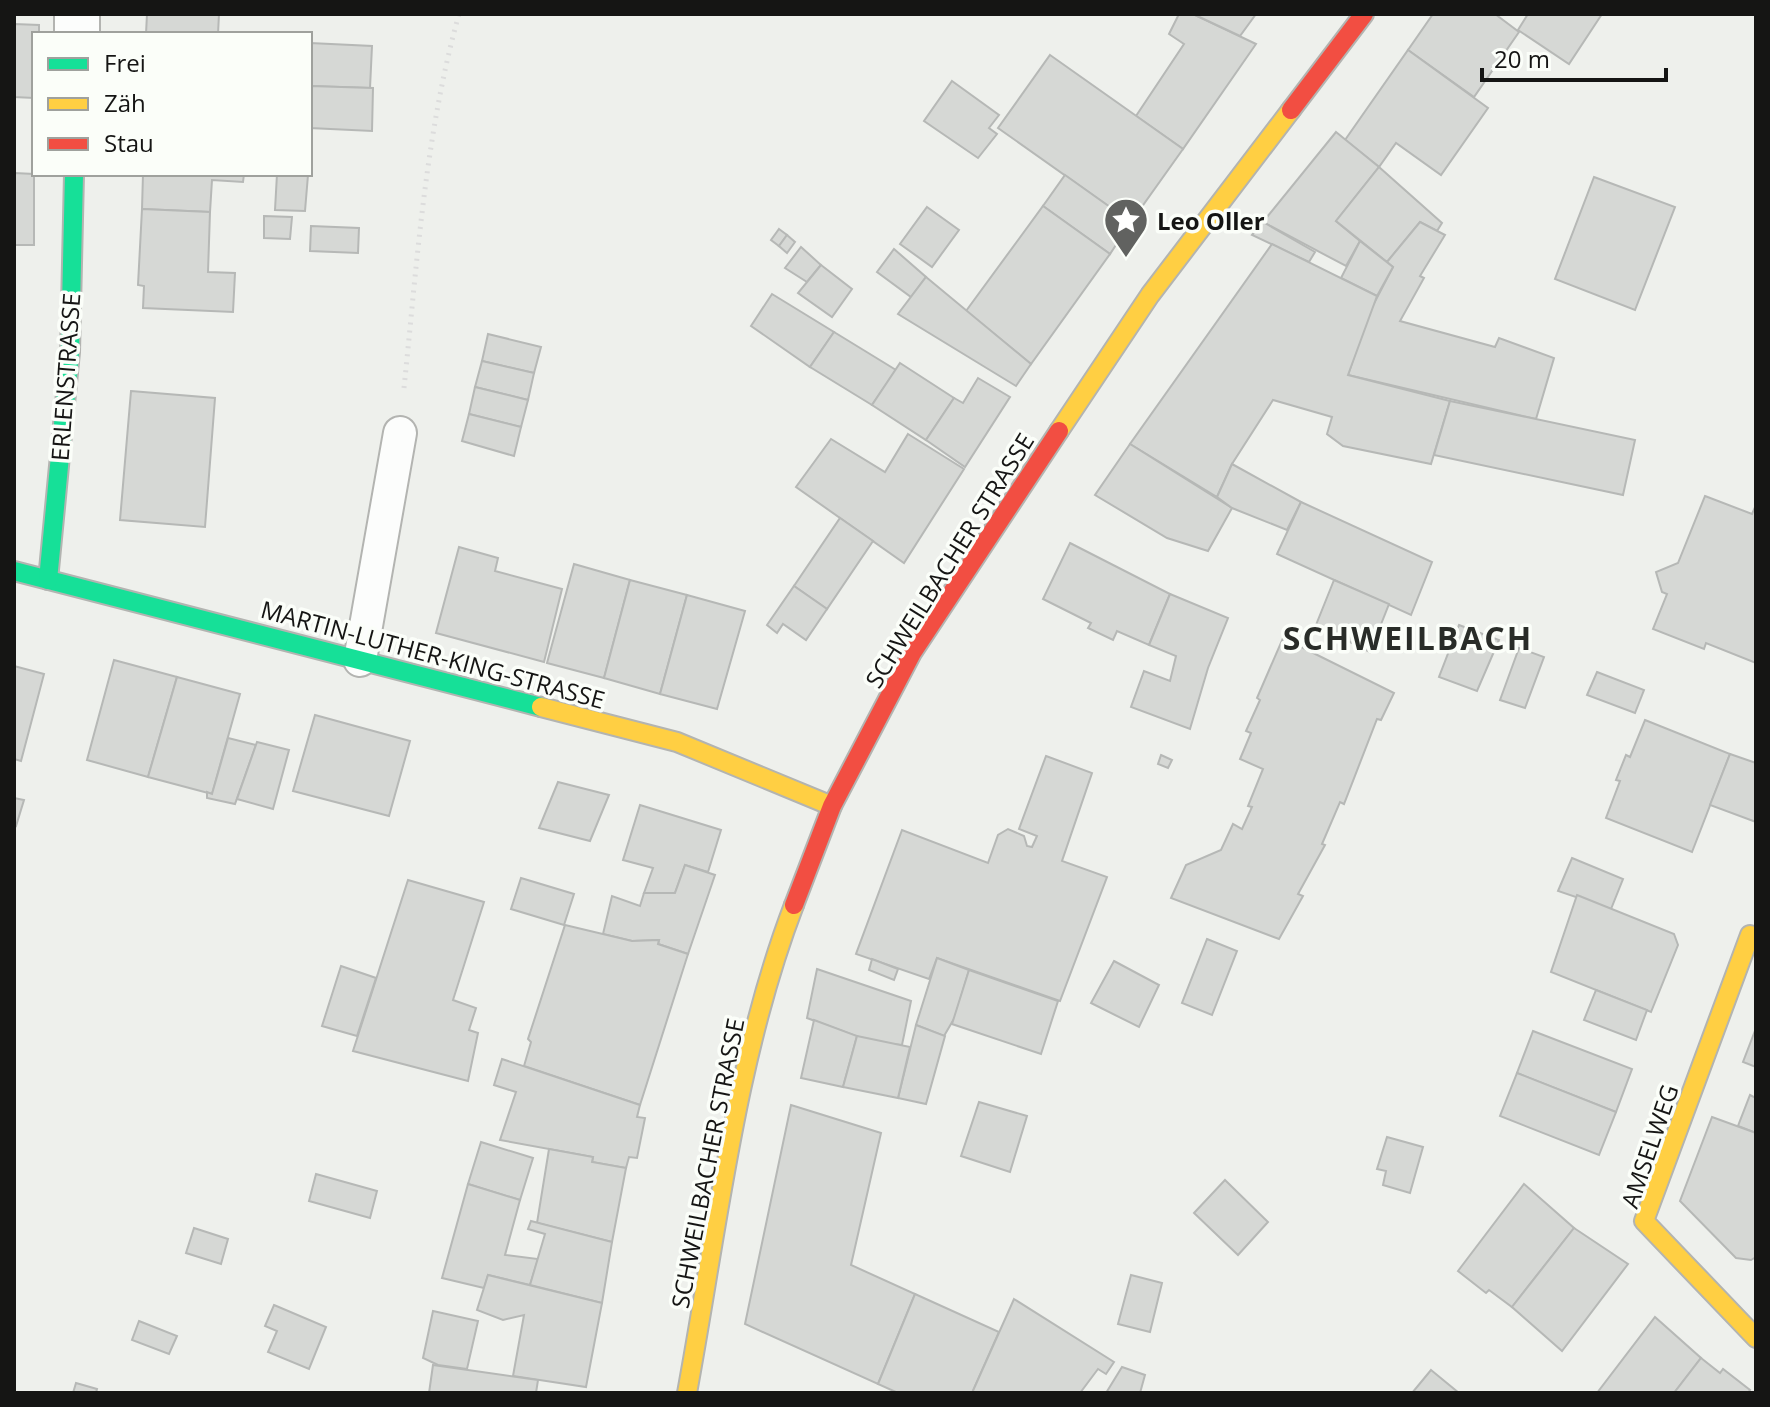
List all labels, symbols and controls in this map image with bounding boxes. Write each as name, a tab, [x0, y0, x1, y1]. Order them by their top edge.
legend	[32, 32, 312, 176]
scale bar	[1482, 32, 1666, 82]
text: 20 m	[1494, 42, 1550, 75]
text: Frei	[104, 46, 146, 79]
text: Zäh	[104, 86, 146, 119]
text: Stau	[104, 126, 154, 159]
place icon: Leo Oller	[1102, 196, 1150, 259]
place label: Leo Oller	[1157, 204, 1265, 237]
street label: ERLENSTRASSE	[43, 292, 87, 462]
street label: SCHWEILBACHER STRASSE	[857, 426, 1041, 694]
street label: MARTIN-LUTHER-KING-STRASSE	[257, 592, 609, 716]
district label: SCHWEILBACH	[1283, 616, 1533, 659]
street label: SCHWEILBACHER STRASSE	[663, 1015, 751, 1311]
street label: AMSELWEG	[1612, 1080, 1686, 1212]

